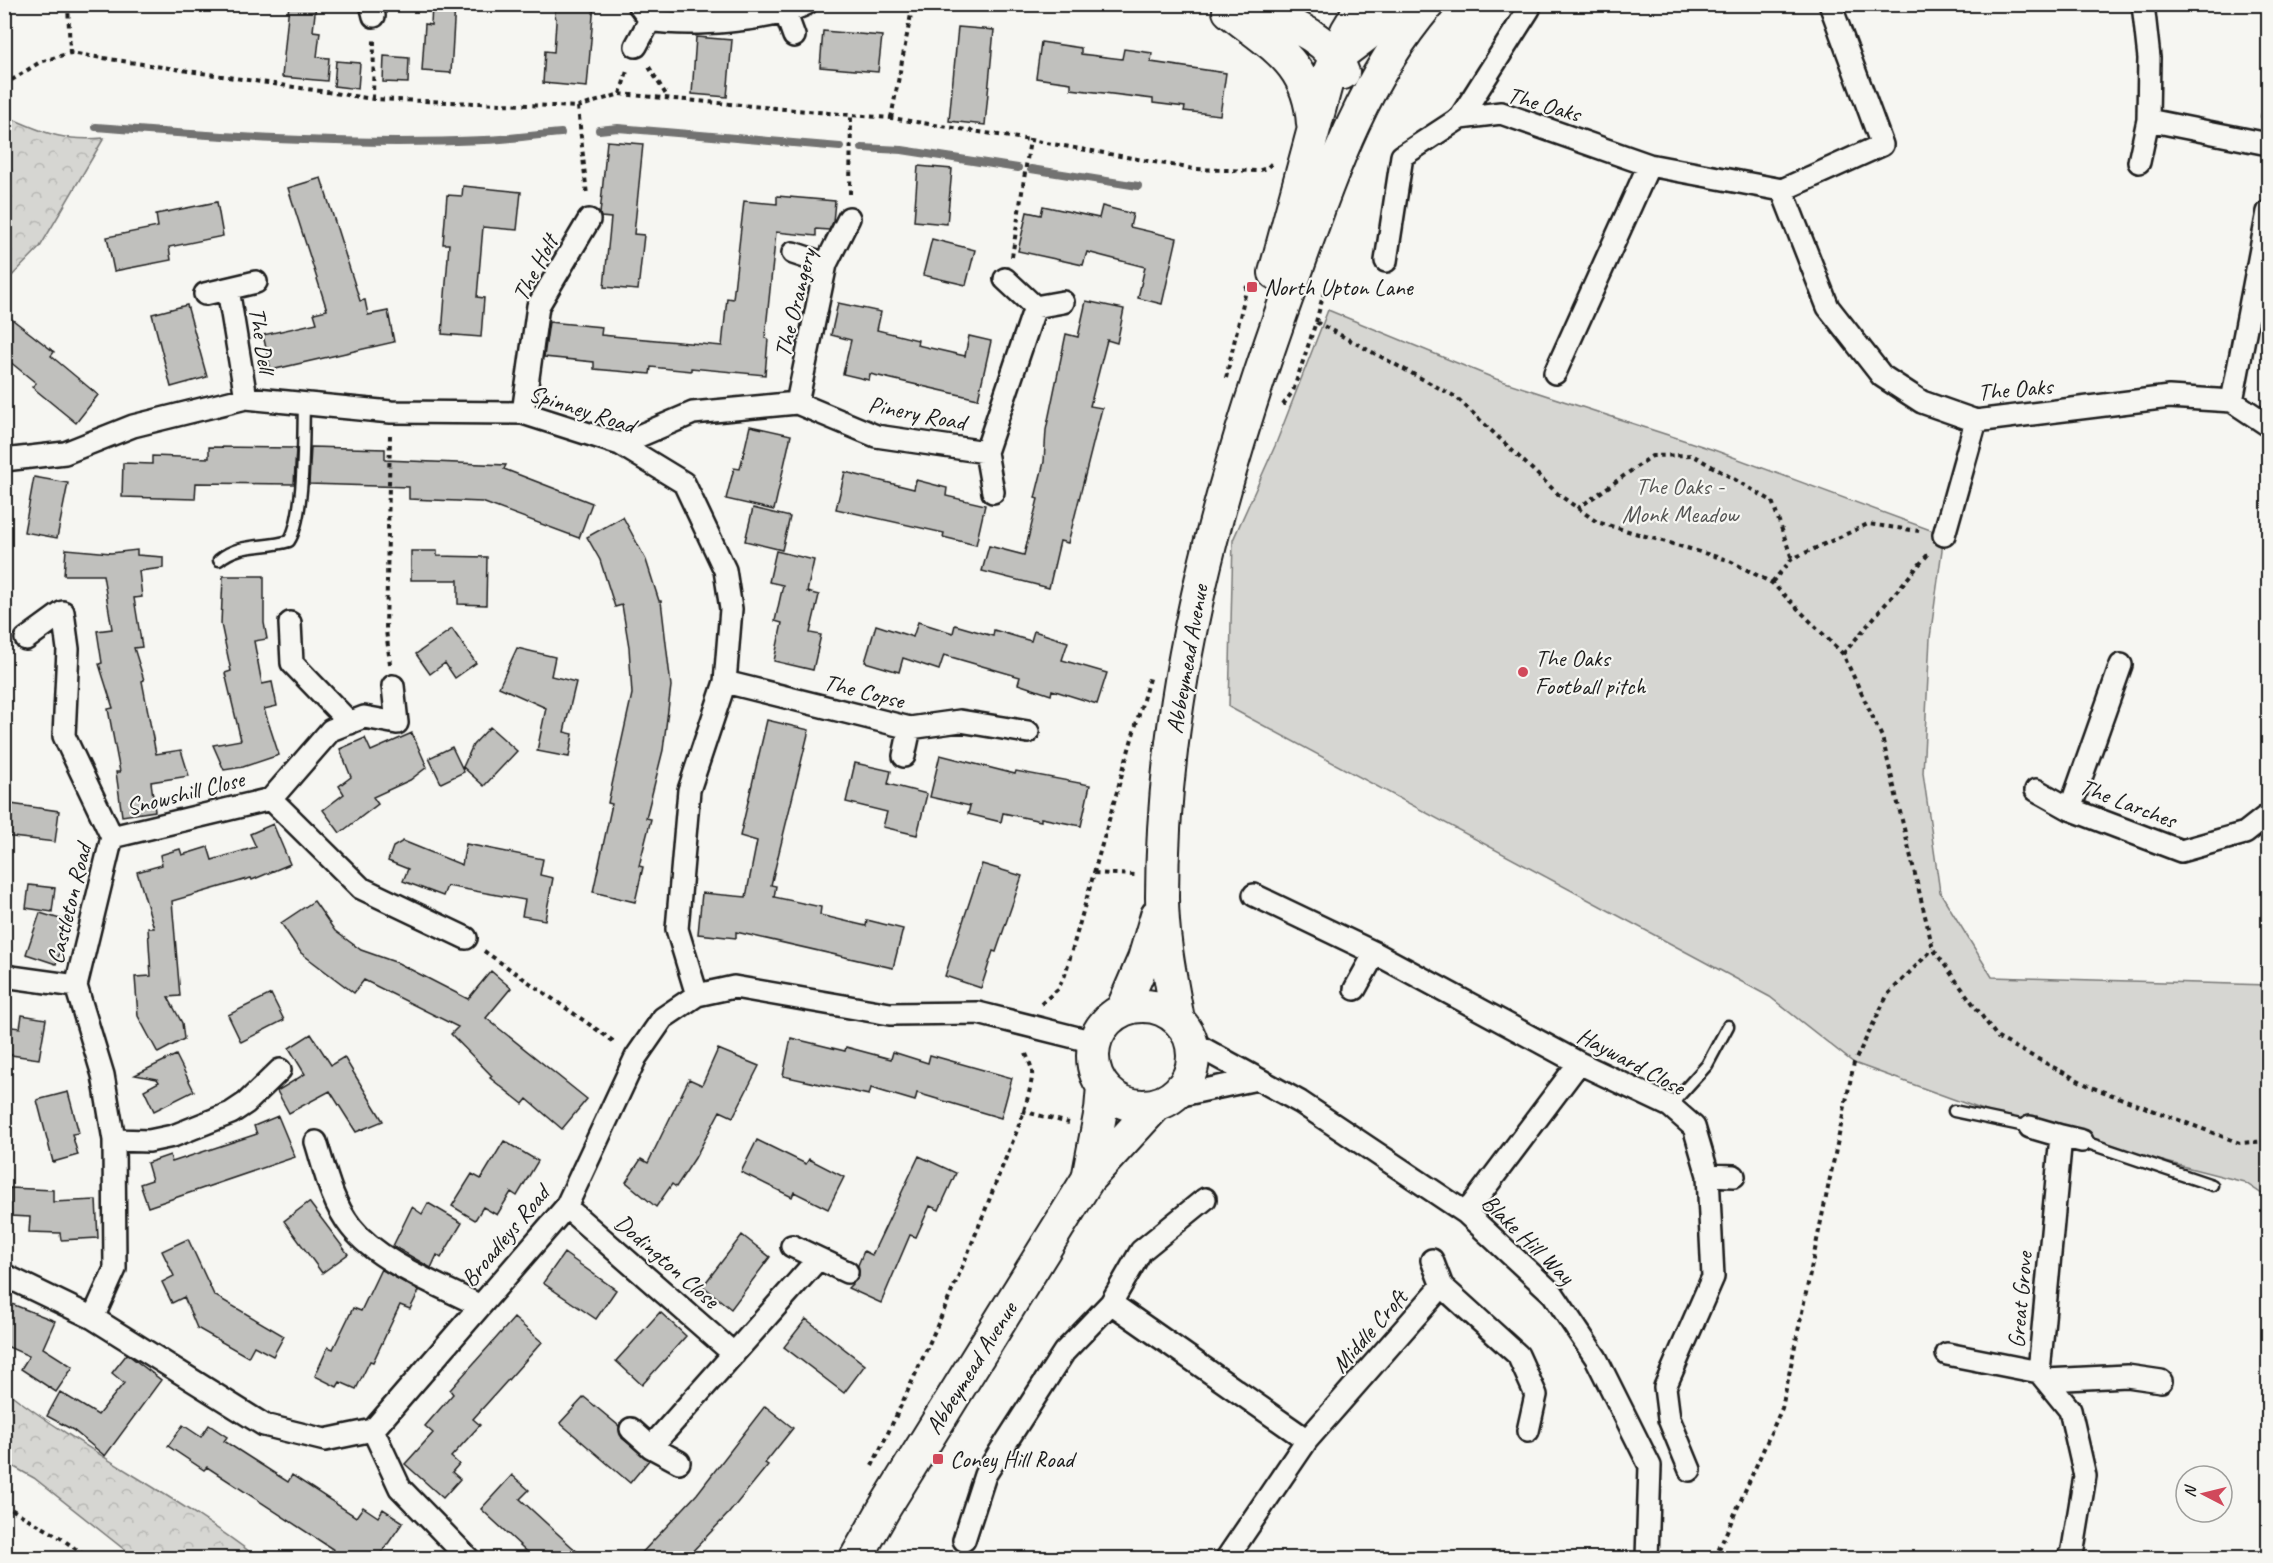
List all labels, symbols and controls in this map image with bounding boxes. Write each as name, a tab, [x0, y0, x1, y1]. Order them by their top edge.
street label: The Oaks	[1504, 79, 1586, 129]
street label: The Holt	[505, 227, 566, 306]
street label: The Orangery	[767, 244, 823, 360]
place label: North Upton Lane	[1264, 272, 1415, 302]
marker: North Upton Lane	[1245, 280, 1259, 294]
street label: The Dell	[242, 305, 283, 379]
street label: The Oaks	[1976, 371, 2055, 407]
street label: Spinney Road	[525, 378, 642, 441]
street label: Pinery Road	[866, 389, 972, 438]
park label: The Oaks - Monk Meadow	[1622, 471, 1740, 529]
street label: Abbeymead Avenue	[1159, 580, 1215, 736]
place label: The Oaks Football pitch	[1535, 643, 1647, 701]
marker: The Oaks Football pitch	[1516, 665, 1530, 679]
street label: The Copse	[821, 667, 909, 716]
street label: Snowshill Close	[123, 763, 249, 822]
street label: The Larches	[2076, 771, 2182, 836]
street label: Castleton Road	[40, 837, 99, 967]
street label: Hayward Close	[1572, 1020, 1692, 1103]
street label: Broadleys Road	[454, 1177, 558, 1293]
street label: Blake Hill Way	[1475, 1187, 1582, 1292]
street label: Dodington Close	[609, 1207, 727, 1316]
street label: Great Grove	[2001, 1249, 2039, 1349]
street label: Middle Croft	[1325, 1282, 1415, 1379]
street label: Abbeymead Avenue	[918, 1294, 1025, 1440]
place label: Coney Hill Road	[950, 1444, 1077, 1474]
marker: Coney Hill Road	[931, 1452, 945, 1466]
north arrow	[2174, 1464, 2234, 1524]
text: N	[2180, 1483, 2201, 1498]

